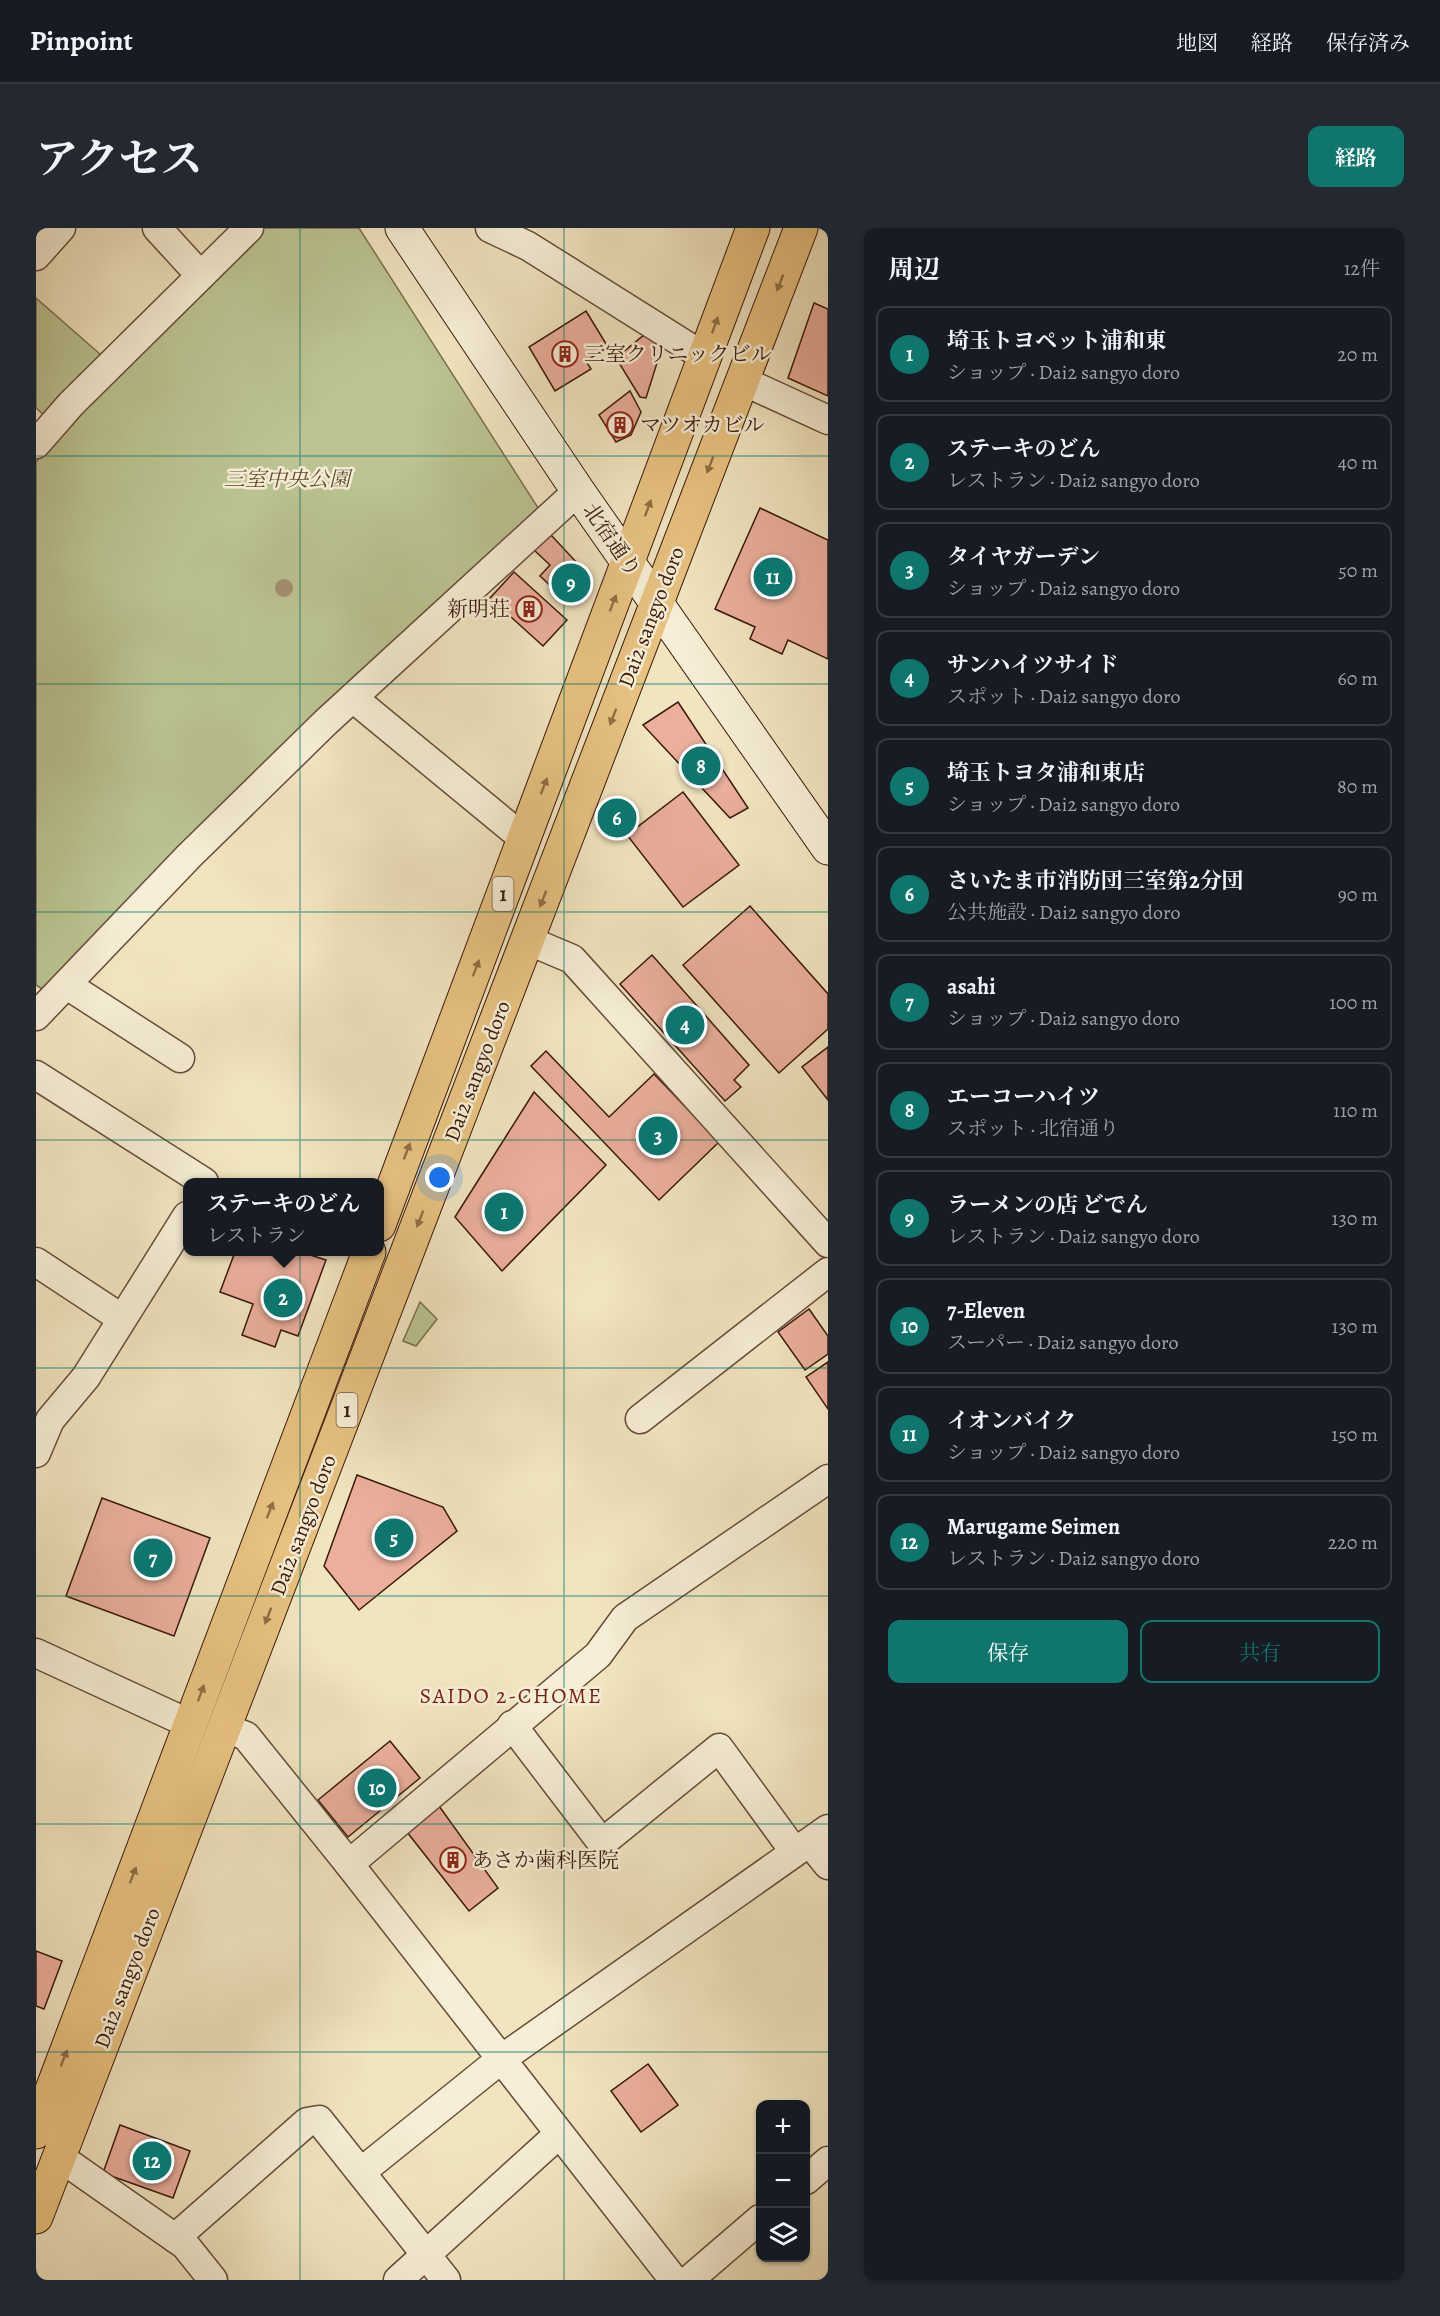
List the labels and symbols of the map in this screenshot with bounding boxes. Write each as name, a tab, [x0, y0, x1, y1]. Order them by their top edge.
one-way arrow	[775, 274, 785, 292]
one-way arrow	[711, 316, 720, 334]
building icon: 三室クリニックビル	[550, 339, 580, 369]
place label: 三室クリニックビル	[584, 340, 772, 368]
building icon: マツオカビル	[605, 410, 635, 440]
place label: マツオカビル	[640, 411, 765, 439]
one-way arrow	[705, 456, 714, 474]
park label: 三室中央公園	[224, 465, 353, 493]
street label: 北宿通り	[576, 498, 648, 582]
one-way arrow	[644, 499, 654, 517]
street label: Dai2 sangyo doro	[611, 543, 691, 691]
pin: 11	[754, 554, 792, 600]
pin: 9	[552, 560, 590, 606]
building icon: 新明荘	[514, 594, 544, 624]
one-way arrow	[609, 594, 618, 612]
place label: 新明荘	[447, 595, 510, 623]
one-way arrow	[607, 708, 617, 726]
pin: 8	[682, 744, 720, 788]
one-way arrow	[539, 776, 549, 794]
pin: 6	[598, 796, 636, 840]
road number: 1	[492, 877, 514, 911]
one-way arrow	[538, 890, 547, 908]
one-way arrow	[471, 959, 481, 977]
street label: Dai2 sangyo doro	[437, 997, 517, 1145]
pin: 4	[666, 1002, 704, 1048]
pin: 3	[638, 1114, 678, 1158]
one-way arrow	[403, 1142, 412, 1160]
your location	[425, 1163, 454, 1192]
pin: 1	[484, 1190, 524, 1234]
one-way arrow	[415, 1210, 425, 1228]
pin: 2	[264, 1276, 302, 1320]
road number: 1	[336, 1393, 358, 1427]
street label: Dai2 sangyo doro	[263, 1451, 343, 1599]
one-way arrow	[266, 1501, 276, 1519]
pin: 5	[374, 1516, 414, 1560]
pin: 7	[134, 1536, 172, 1580]
one-way arrow	[263, 1607, 272, 1625]
district label: SAIDO 2-CHOME	[419, 1681, 603, 1711]
one-way arrow	[197, 1683, 207, 1701]
pin: 10	[358, 1766, 396, 1810]
building icon: あさか歯科医院	[438, 1845, 468, 1875]
place label: あさか歯科医院	[472, 1846, 619, 1874]
one-way arrow	[129, 1866, 138, 1884]
street label: Dai2 sangyo doro	[87, 1904, 167, 2052]
one-way arrow	[60, 2049, 69, 2067]
pin: 12	[132, 2138, 172, 2184]

